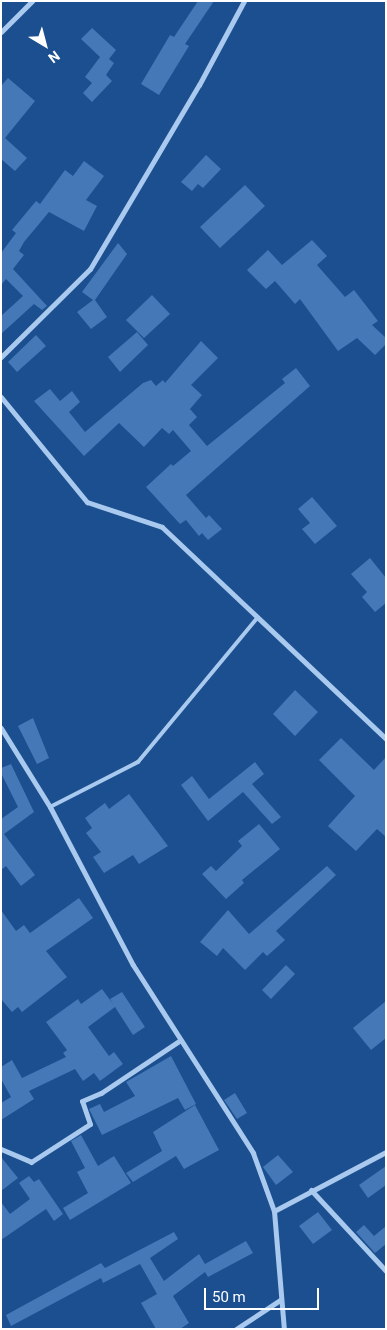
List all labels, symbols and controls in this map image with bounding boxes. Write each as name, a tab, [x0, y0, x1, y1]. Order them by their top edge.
north arrow	[20, 20, 70, 70]
text: N	[45, 48, 63, 66]
scale bar	[207, 1278, 322, 1310]
text: 50 m	[212, 1288, 246, 1306]

